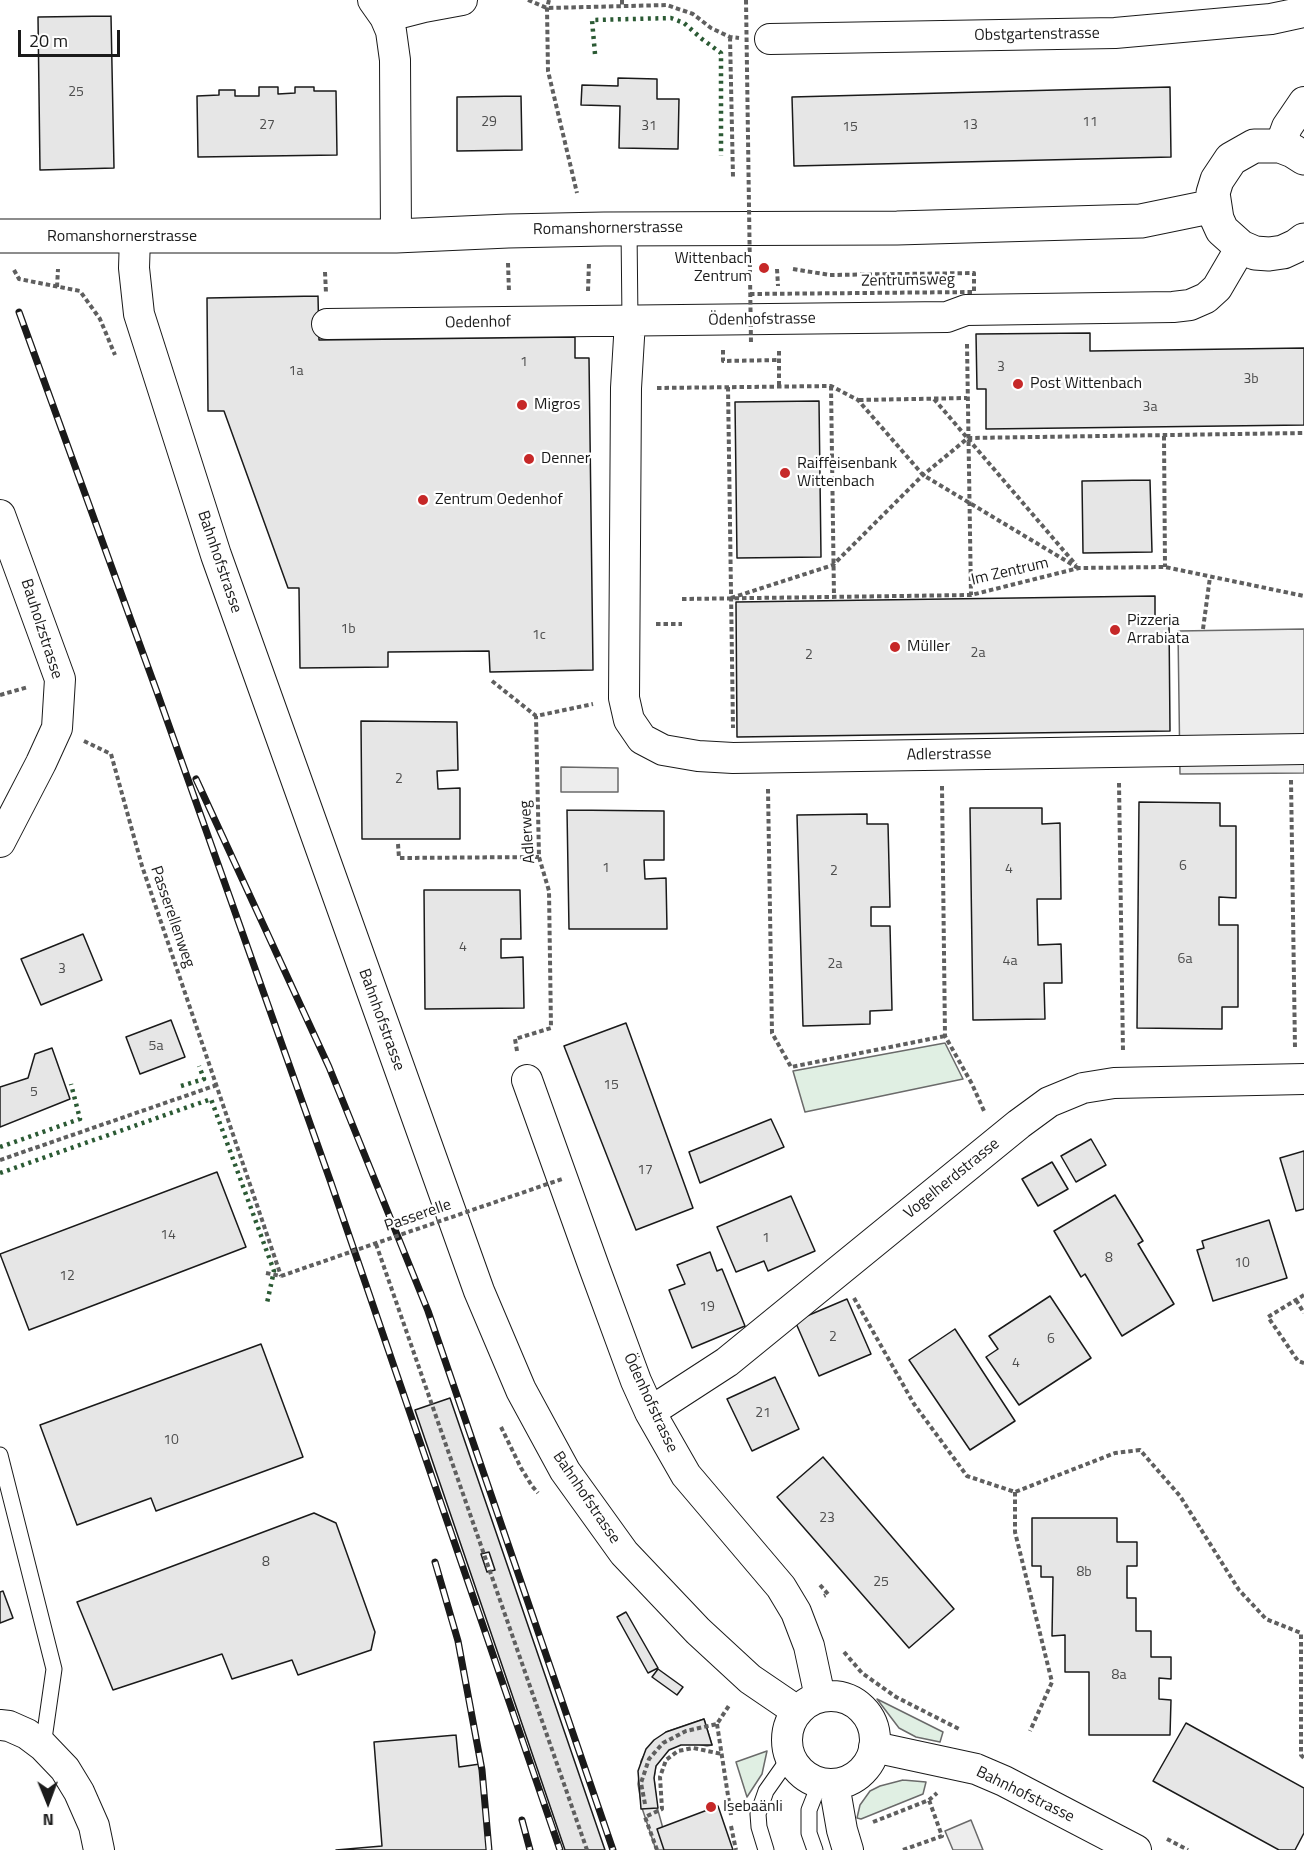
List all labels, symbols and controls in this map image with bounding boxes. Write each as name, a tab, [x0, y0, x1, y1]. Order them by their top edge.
scale bar	[21, 18, 123, 56]
street label: Obstgartenstrasse	[974, 24, 1100, 46]
text: 20 m	[29, 27, 68, 54]
house number: 25	[68, 85, 84, 101]
house number: 29	[481, 115, 497, 131]
house number: 11	[1082, 115, 1098, 131]
house number: 27	[259, 118, 275, 134]
house number: 13	[962, 118, 978, 134]
house number: 31	[641, 119, 657, 135]
house number: 15	[842, 120, 858, 136]
street label: Romanshornerstrasse	[533, 218, 683, 240]
street label: Romanshornerstrasse	[47, 227, 197, 247]
place label: Wittenbach Zentrum	[674, 249, 752, 287]
marker: Wittenbach Zentrum	[757, 261, 771, 275]
street label: Zentrumsweg	[861, 271, 955, 291]
street label: Ödenhofstrasse	[708, 309, 816, 331]
street label: Oedenhof	[445, 313, 511, 333]
house number: 1	[520, 355, 528, 371]
house number: 3	[997, 360, 1005, 376]
house number: 1a	[289, 364, 303, 380]
house number: 3b	[1243, 372, 1259, 388]
place label: Post Wittenbach	[1030, 374, 1142, 394]
marker: Post Wittenbach	[1011, 377, 1025, 391]
place label: Migros	[534, 395, 580, 415]
marker: Migros	[515, 398, 529, 412]
house number: 3a	[1143, 400, 1157, 416]
place label: Denner	[541, 449, 590, 469]
marker: Denner	[522, 452, 536, 466]
place label: Raiffeisenbank Wittenbach	[797, 454, 897, 492]
marker: Raiffeisenbank Wittenbach	[778, 466, 792, 480]
place label: Zentrum Oedenhof	[435, 490, 563, 510]
marker: Zentrum Oedenhof	[416, 493, 430, 507]
street label: Bahnhofstrasse	[193, 508, 245, 616]
street label: Im Zentrum	[969, 554, 1051, 590]
street label: Bauholzstrasse	[16, 577, 66, 681]
place label: Pizzeria Arrabiata	[1127, 611, 1189, 649]
house number: 1b	[340, 622, 356, 638]
marker: Pizzeria Arrabiata	[1108, 623, 1122, 637]
house number: 1c	[532, 628, 546, 644]
place label: Müller	[907, 637, 950, 657]
marker: Müller	[888, 640, 902, 654]
house number: 2a	[971, 646, 985, 662]
house number: 2	[805, 648, 813, 664]
street label: Adlerstrasse	[906, 745, 992, 765]
house number: 2	[395, 772, 403, 788]
street label: Adlerweg	[516, 800, 540, 864]
house number: 6	[1179, 859, 1187, 875]
house number: 1	[602, 861, 610, 877]
house number: 4	[1005, 862, 1013, 878]
street label: Passerellenweg	[146, 864, 198, 970]
house number: 2	[830, 864, 838, 880]
house number: 4	[459, 940, 467, 956]
house number: 6a	[1178, 952, 1192, 968]
house number: 4a	[1003, 954, 1017, 970]
house number: 2a	[828, 957, 842, 973]
house number: 3	[58, 962, 66, 978]
street label: Bahnhofstrasse	[354, 966, 408, 1074]
house number: 5a	[149, 1039, 163, 1055]
house number: 15	[603, 1078, 619, 1094]
house number: 5	[30, 1085, 38, 1101]
street label: Vogelherdstrasse	[900, 1135, 1004, 1223]
house number: 17	[637, 1163, 653, 1179]
street label: Passerelle	[382, 1196, 454, 1236]
house number: 14	[160, 1228, 176, 1244]
house number: 1	[762, 1231, 770, 1247]
house number: 8	[1105, 1251, 1113, 1267]
house number: 10	[1234, 1256, 1250, 1272]
house number: 12	[59, 1269, 75, 1285]
house number: 19	[699, 1300, 715, 1316]
house number: 2	[829, 1330, 837, 1346]
house number: 6	[1047, 1332, 1055, 1348]
street label: Ödenhofstrasse	[619, 1350, 681, 1456]
house number: 4	[1012, 1356, 1020, 1372]
house number: 21	[755, 1406, 771, 1422]
house number: 10	[163, 1433, 179, 1449]
street label: Bahnhofstrasse	[548, 1448, 624, 1548]
house number: 23	[819, 1511, 835, 1527]
house number: 8	[262, 1555, 270, 1571]
house number: 8b	[1076, 1565, 1092, 1581]
house number: 25	[873, 1575, 889, 1591]
house number: 8a	[1112, 1668, 1126, 1684]
street label: Bahnhofstrasse	[973, 1763, 1077, 1827]
north arrow	[18, 1772, 78, 1832]
place label: Isebaänli	[723, 1797, 783, 1817]
marker: Isebaänli	[704, 1800, 718, 1814]
text: N	[43, 1808, 54, 1832]

